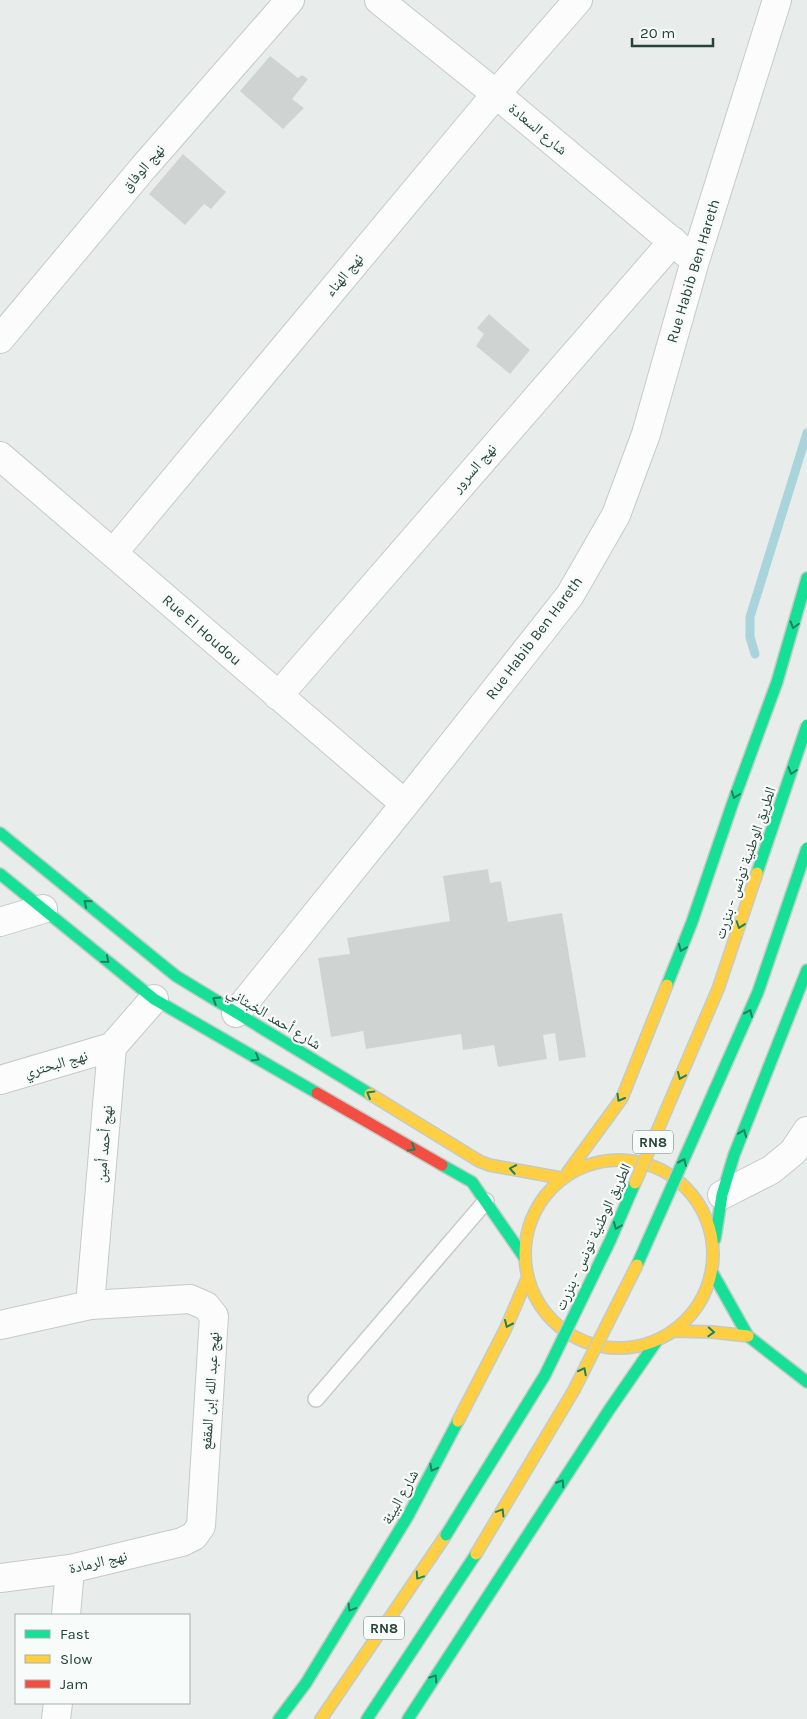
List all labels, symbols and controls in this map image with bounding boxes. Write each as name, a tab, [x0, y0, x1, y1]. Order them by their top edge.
scale bar	[632, 15, 713, 47]
text: 20 m	[640, 24, 675, 42]
street label: شارع السعادة	[504, 99, 571, 160]
street label: نهج الوفاق	[118, 141, 169, 196]
street label: Rue Habib Ben Hareth	[663, 197, 723, 345]
street label: نهج الهناء	[321, 250, 368, 301]
street label: نهج السرور	[447, 440, 501, 498]
street label: Rue Habib Ben Hareth	[482, 573, 586, 703]
street label: Rue El Houdou	[159, 591, 245, 669]
one-way arrow	[789, 620, 799, 628]
one-way arrow	[788, 766, 798, 775]
street label: الطريق الوطنية تونس - بنزرت	[710, 784, 781, 942]
one-way arrow	[731, 790, 741, 799]
one-way arrow	[83, 900, 92, 909]
one-way arrow	[735, 920, 745, 929]
one-way arrow	[677, 943, 688, 952]
one-way arrow	[100, 955, 109, 963]
street label: شارع أحمد الخبثاني	[222, 983, 325, 1056]
one-way arrow	[213, 997, 222, 1007]
one-way arrow	[742, 1009, 753, 1018]
street label: نهج البحتري	[22, 1046, 91, 1084]
one-way arrow	[251, 1052, 260, 1062]
one-way arrow	[676, 1071, 687, 1080]
one-way arrow	[366, 1091, 375, 1101]
one-way arrow	[616, 1093, 626, 1102]
street label: نهج أحمد أمين	[92, 1104, 117, 1184]
one-way arrow	[736, 1129, 747, 1138]
road number: RN8	[633, 1130, 673, 1154]
one-way arrow	[407, 1141, 416, 1151]
one-way arrow	[677, 1158, 688, 1167]
street label: الطريق الوطنية تونس - بنزرت	[551, 1161, 636, 1314]
one-way arrow	[508, 1164, 517, 1174]
one-way arrow	[612, 1221, 623, 1230]
one-way arrow	[503, 1319, 514, 1328]
one-way arrow	[708, 1327, 716, 1338]
street label: نهج عبد الله إبن المقفع	[197, 1331, 224, 1451]
one-way arrow	[577, 1368, 587, 1377]
one-way arrow	[429, 1463, 439, 1472]
street label: شارع البيئة	[378, 1466, 423, 1528]
one-way arrow	[555, 1480, 564, 1489]
one-way arrow	[495, 1508, 505, 1517]
street label: نهج الرمادة	[67, 1547, 129, 1578]
one-way arrow	[416, 1570, 425, 1579]
one-way arrow	[348, 1603, 358, 1612]
legend	[15, 1614, 190, 1704]
road number: RN8	[364, 1616, 404, 1640]
text: Fast	[60, 1625, 90, 1643]
text: Slow	[60, 1650, 92, 1668]
one-way arrow	[428, 1674, 437, 1684]
text: Jam	[60, 1675, 88, 1693]

